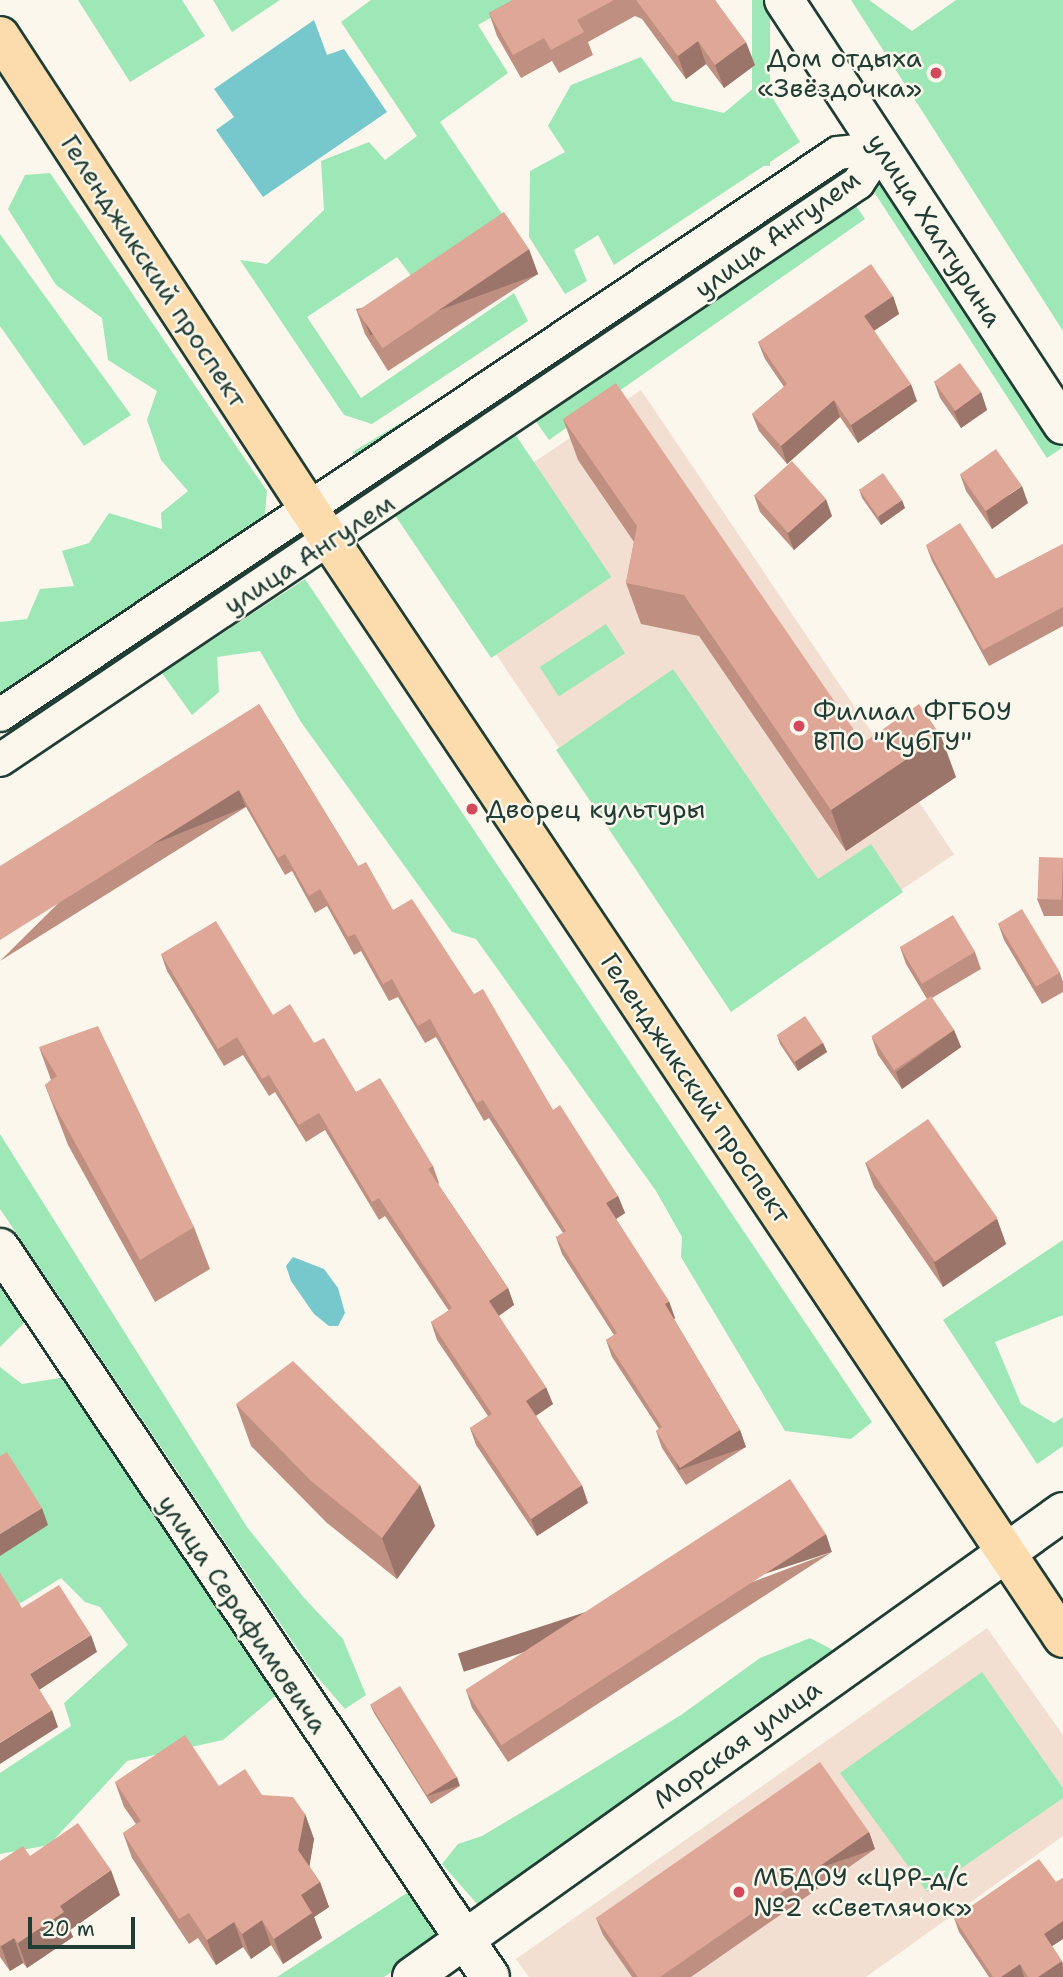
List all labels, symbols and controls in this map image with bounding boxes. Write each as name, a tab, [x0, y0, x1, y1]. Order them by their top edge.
place label: Дом отдыха «Звёздочка»	[757, 42, 922, 104]
marker: Дом отдыха «Звёздочка»	[928, 65, 944, 81]
street label: улица Халтурина	[861, 127, 1009, 333]
street label: Геленджикский проспект	[54, 129, 254, 413]
street label: улица Ангулем	[688, 163, 866, 305]
street label: улица Ангулем	[218, 487, 400, 621]
place label: Филиал ФГБОУ ВПО "КубГУ"	[813, 695, 1012, 756]
marker: Филиал ФГБОУ ВПО "КубГУ"	[791, 718, 807, 734]
place label: Дворец культуры	[486, 793, 705, 825]
marker: Дворец культуры	[464, 801, 480, 817]
street label: Геленджикский проспект	[594, 947, 798, 1229]
street label: улица Серафимовича	[151, 1489, 335, 1739]
street label: Морская улица	[647, 1673, 827, 1815]
place label: МБДОУ «ЦРР-д/с №2 «Светлячок»	[753, 1861, 972, 1923]
marker: МБДОУ «ЦРР-д/с №2 «Светлячок»	[731, 1884, 747, 1900]
scale bar	[32, 1904, 138, 1948]
text: 20 m	[41, 1915, 95, 1943]

